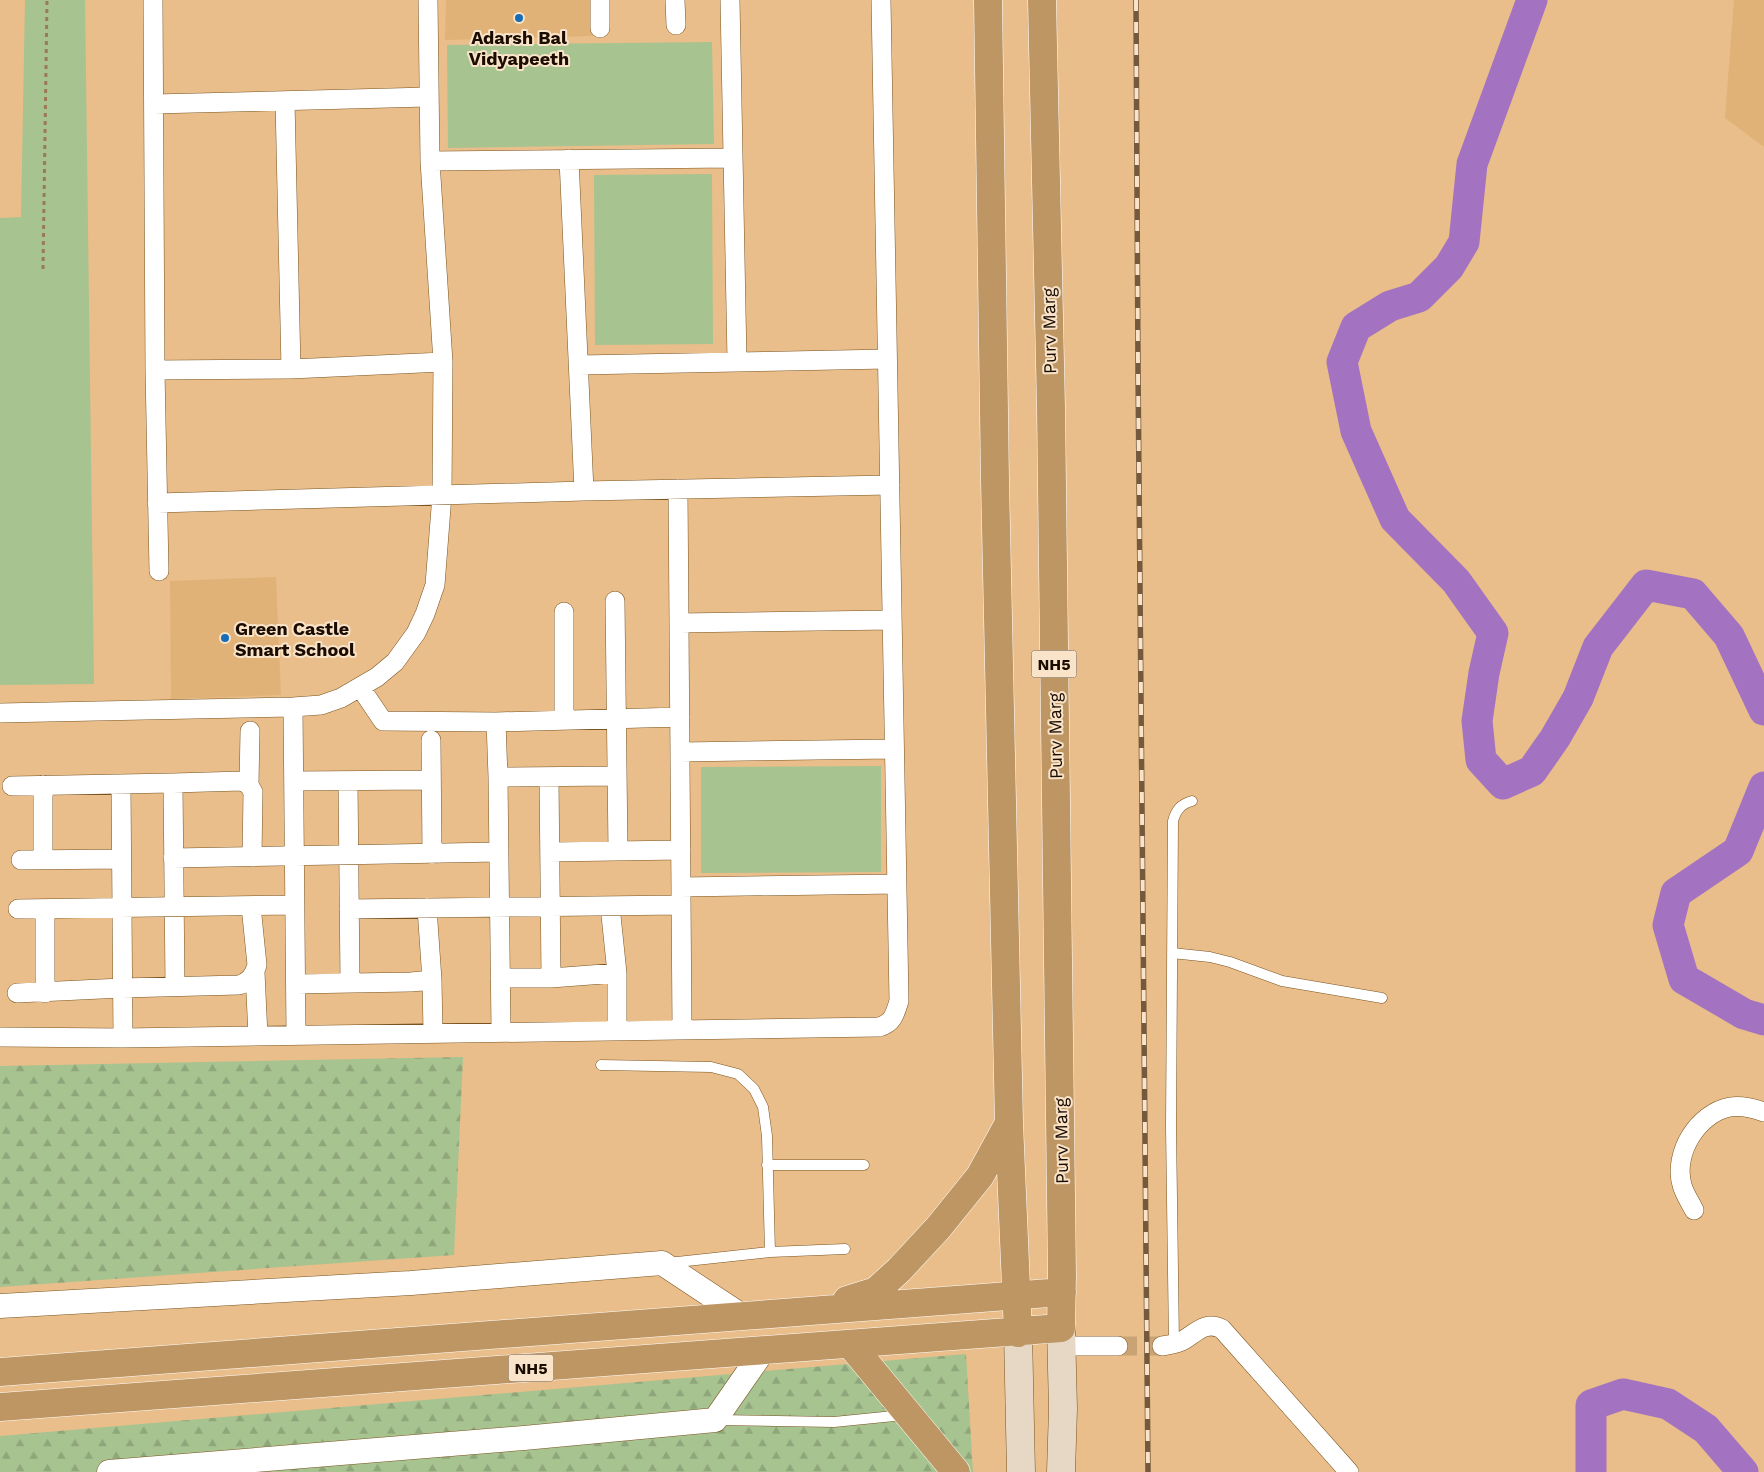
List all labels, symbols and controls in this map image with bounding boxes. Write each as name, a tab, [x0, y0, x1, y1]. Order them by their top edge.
marker: Adarsh Bal Vidyapeeth	[513, 12, 525, 24]
place label: Adarsh Bal Vidyapeeth	[469, 27, 569, 69]
street label: Purv Marg	[1038, 287, 1060, 374]
place label: Green Castle Smart School	[235, 618, 355, 660]
marker: Green Castle Smart School	[219, 632, 231, 644]
road number: NH5	[1032, 651, 1076, 678]
street label: Purv Marg	[1044, 692, 1066, 779]
street label: Purv Marg	[1050, 1097, 1072, 1184]
road number: NH5	[508, 1355, 554, 1382]

